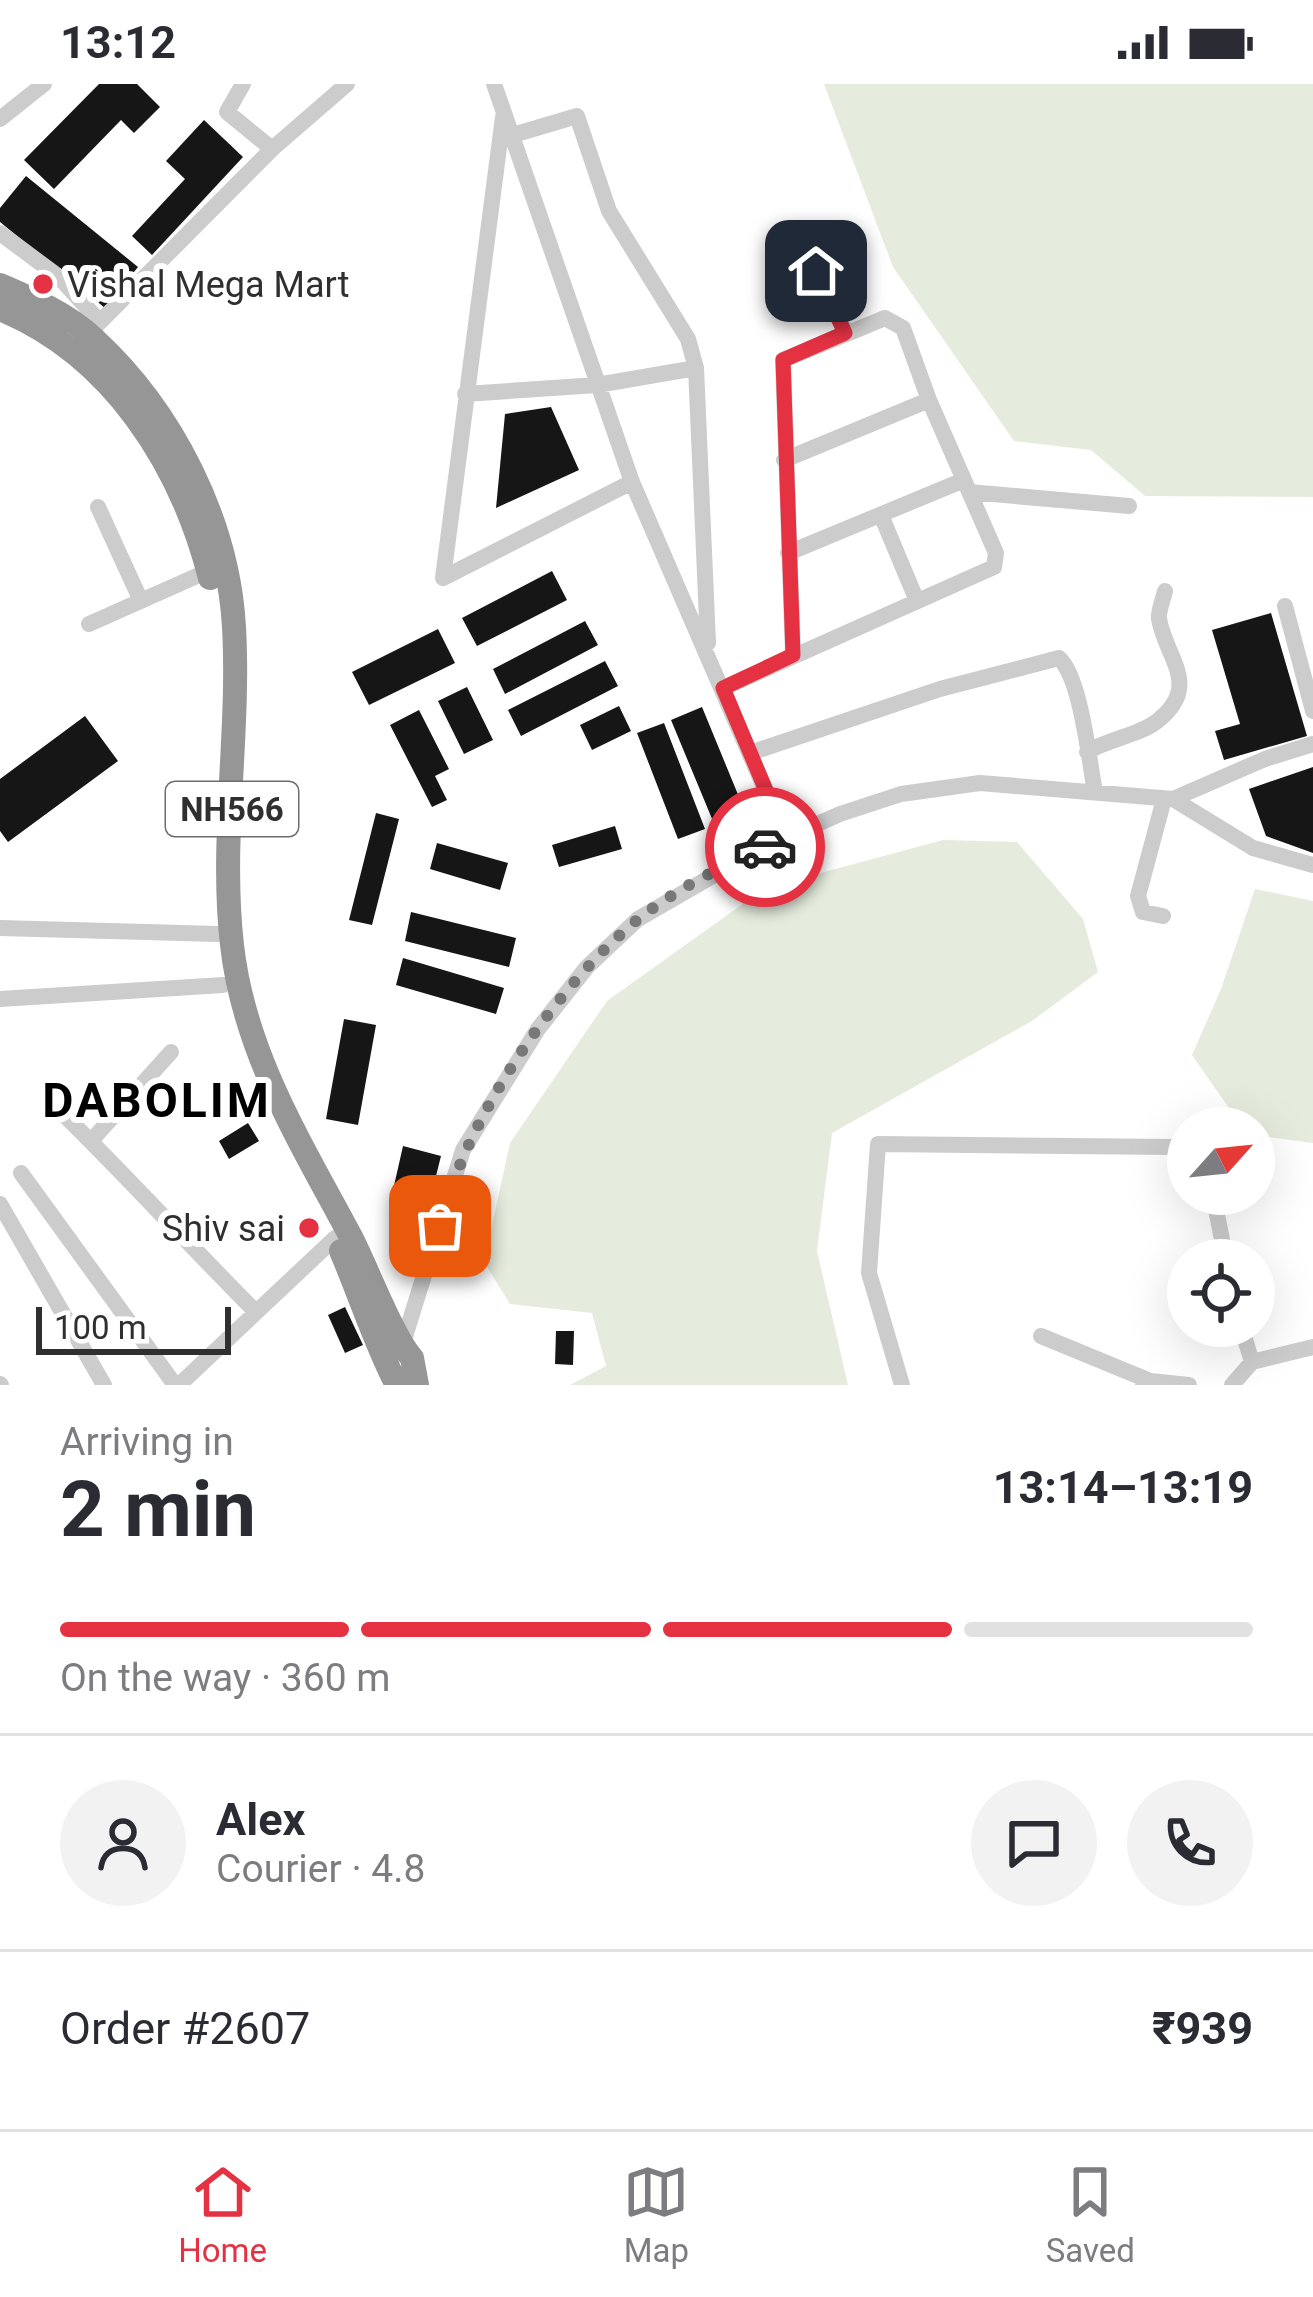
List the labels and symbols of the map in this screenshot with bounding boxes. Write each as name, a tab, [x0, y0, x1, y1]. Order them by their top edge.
pin	[765, 220, 867, 322]
place label: Vishal Mega Mart	[67, 264, 349, 306]
marker: Vishal Mega Mart	[30, 271, 56, 297]
road number: NH566	[166, 782, 298, 836]
courier	[705, 787, 825, 907]
district label: DABOLIM	[42, 1072, 272, 1129]
north arrow	[1167, 1107, 1275, 1215]
pin	[389, 1175, 491, 1277]
place label: Shiv sai	[162, 1208, 285, 1250]
marker: Shiv sai	[296, 1215, 322, 1241]
scale bar	[36, 1301, 231, 1354]

